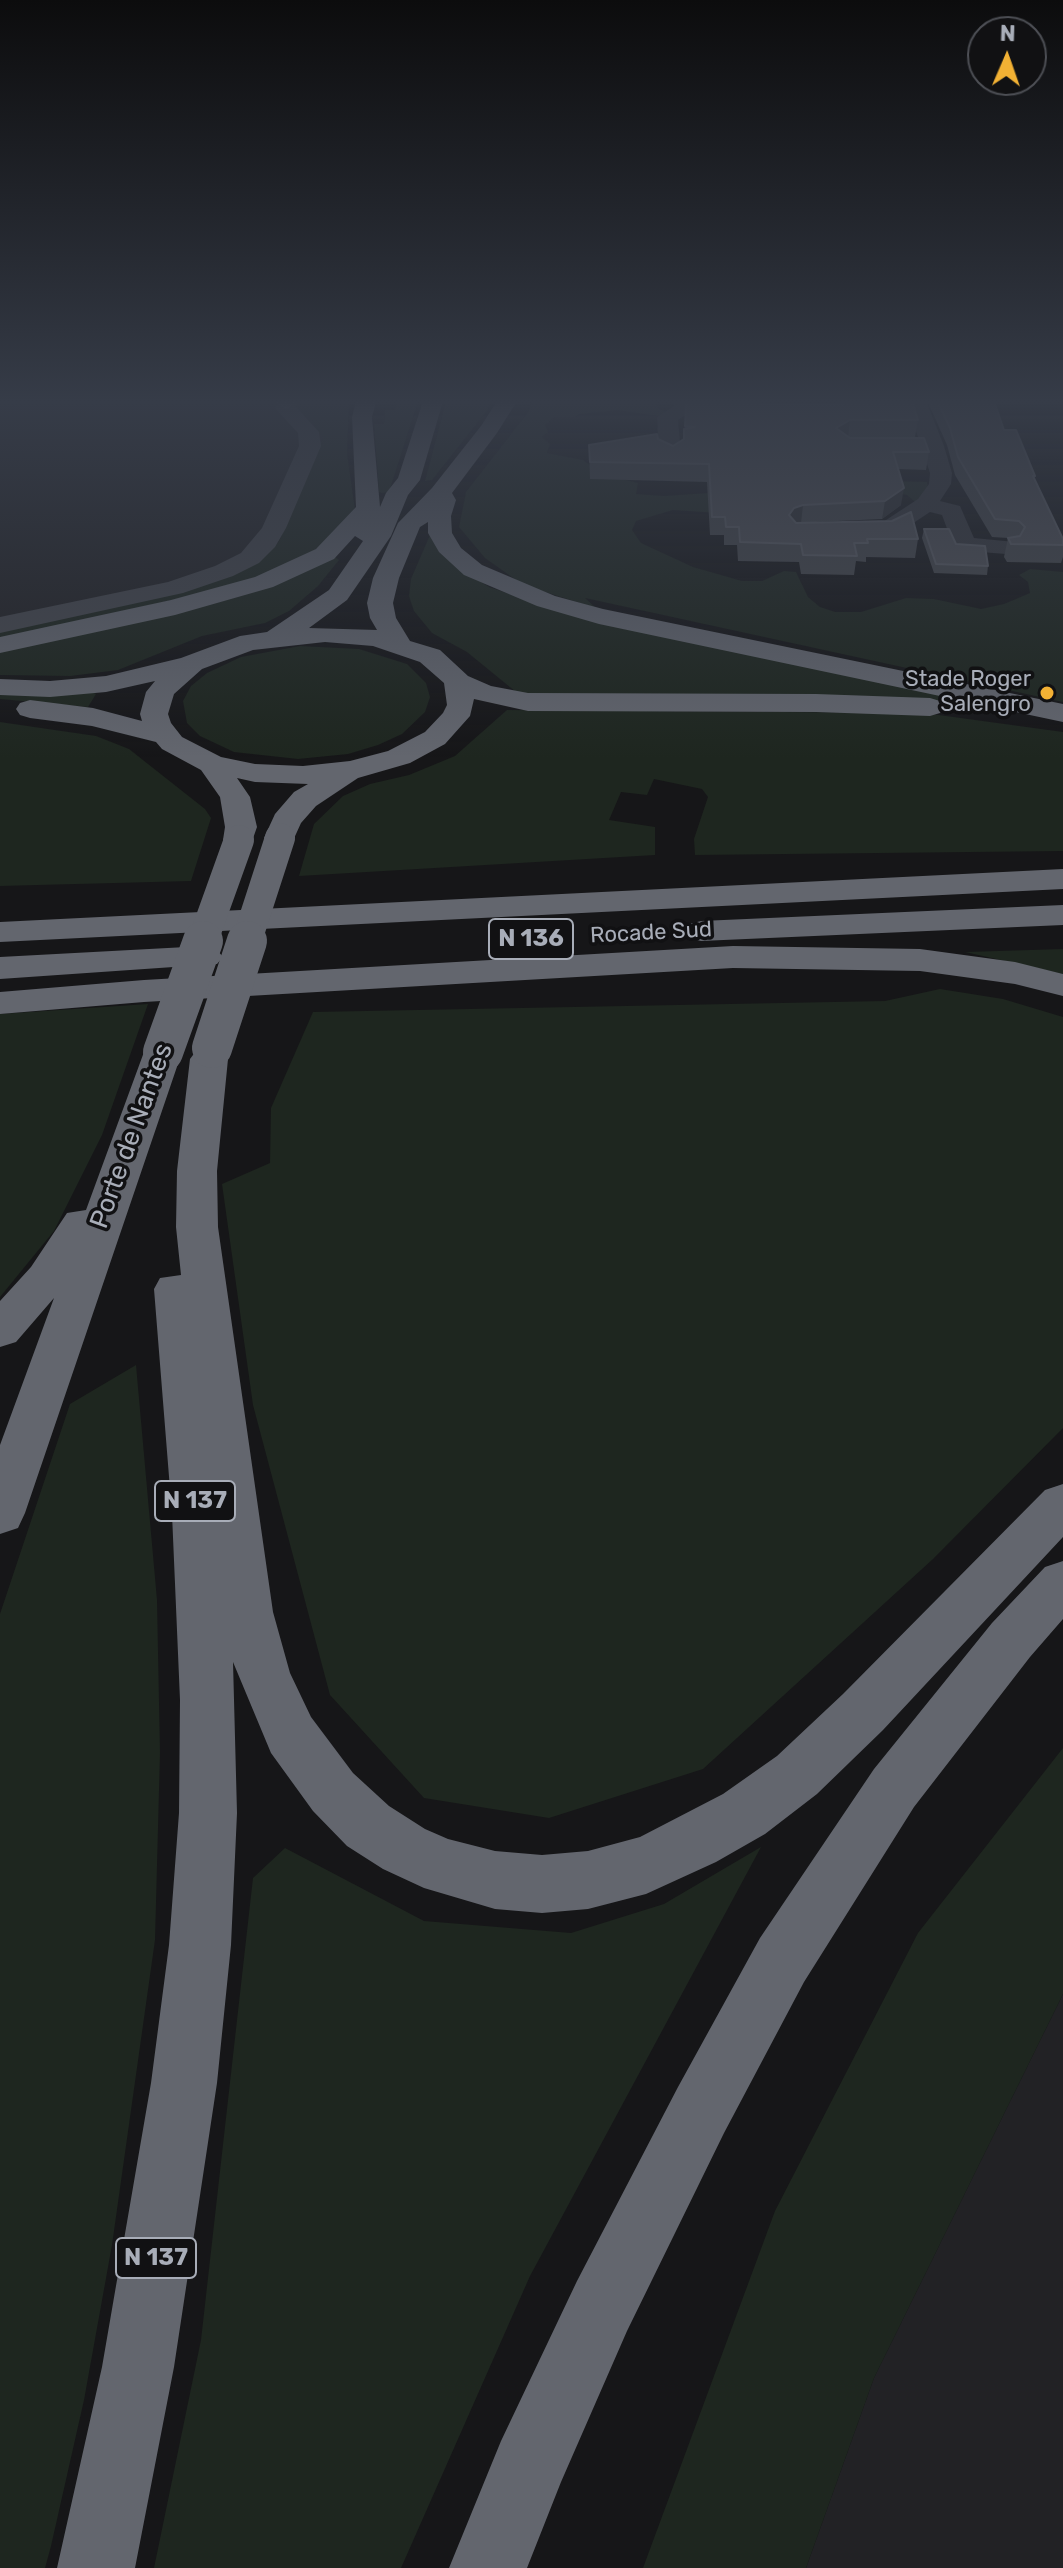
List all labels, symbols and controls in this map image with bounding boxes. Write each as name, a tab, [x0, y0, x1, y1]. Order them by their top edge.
north arrow	[967, 16, 1047, 96]
text: N	[999, 20, 1016, 47]
place label: Stade Roger Salengro	[905, 667, 1031, 718]
marker: Stade Roger Salengro	[1038, 684, 1056, 702]
street label: Rocade Sud	[589, 917, 713, 949]
road number: N 136	[489, 919, 573, 959]
street label: Porte de Nantes	[84, 1039, 180, 1233]
road number: N 137	[155, 1481, 235, 1521]
road number: N 137	[116, 2238, 196, 2278]

